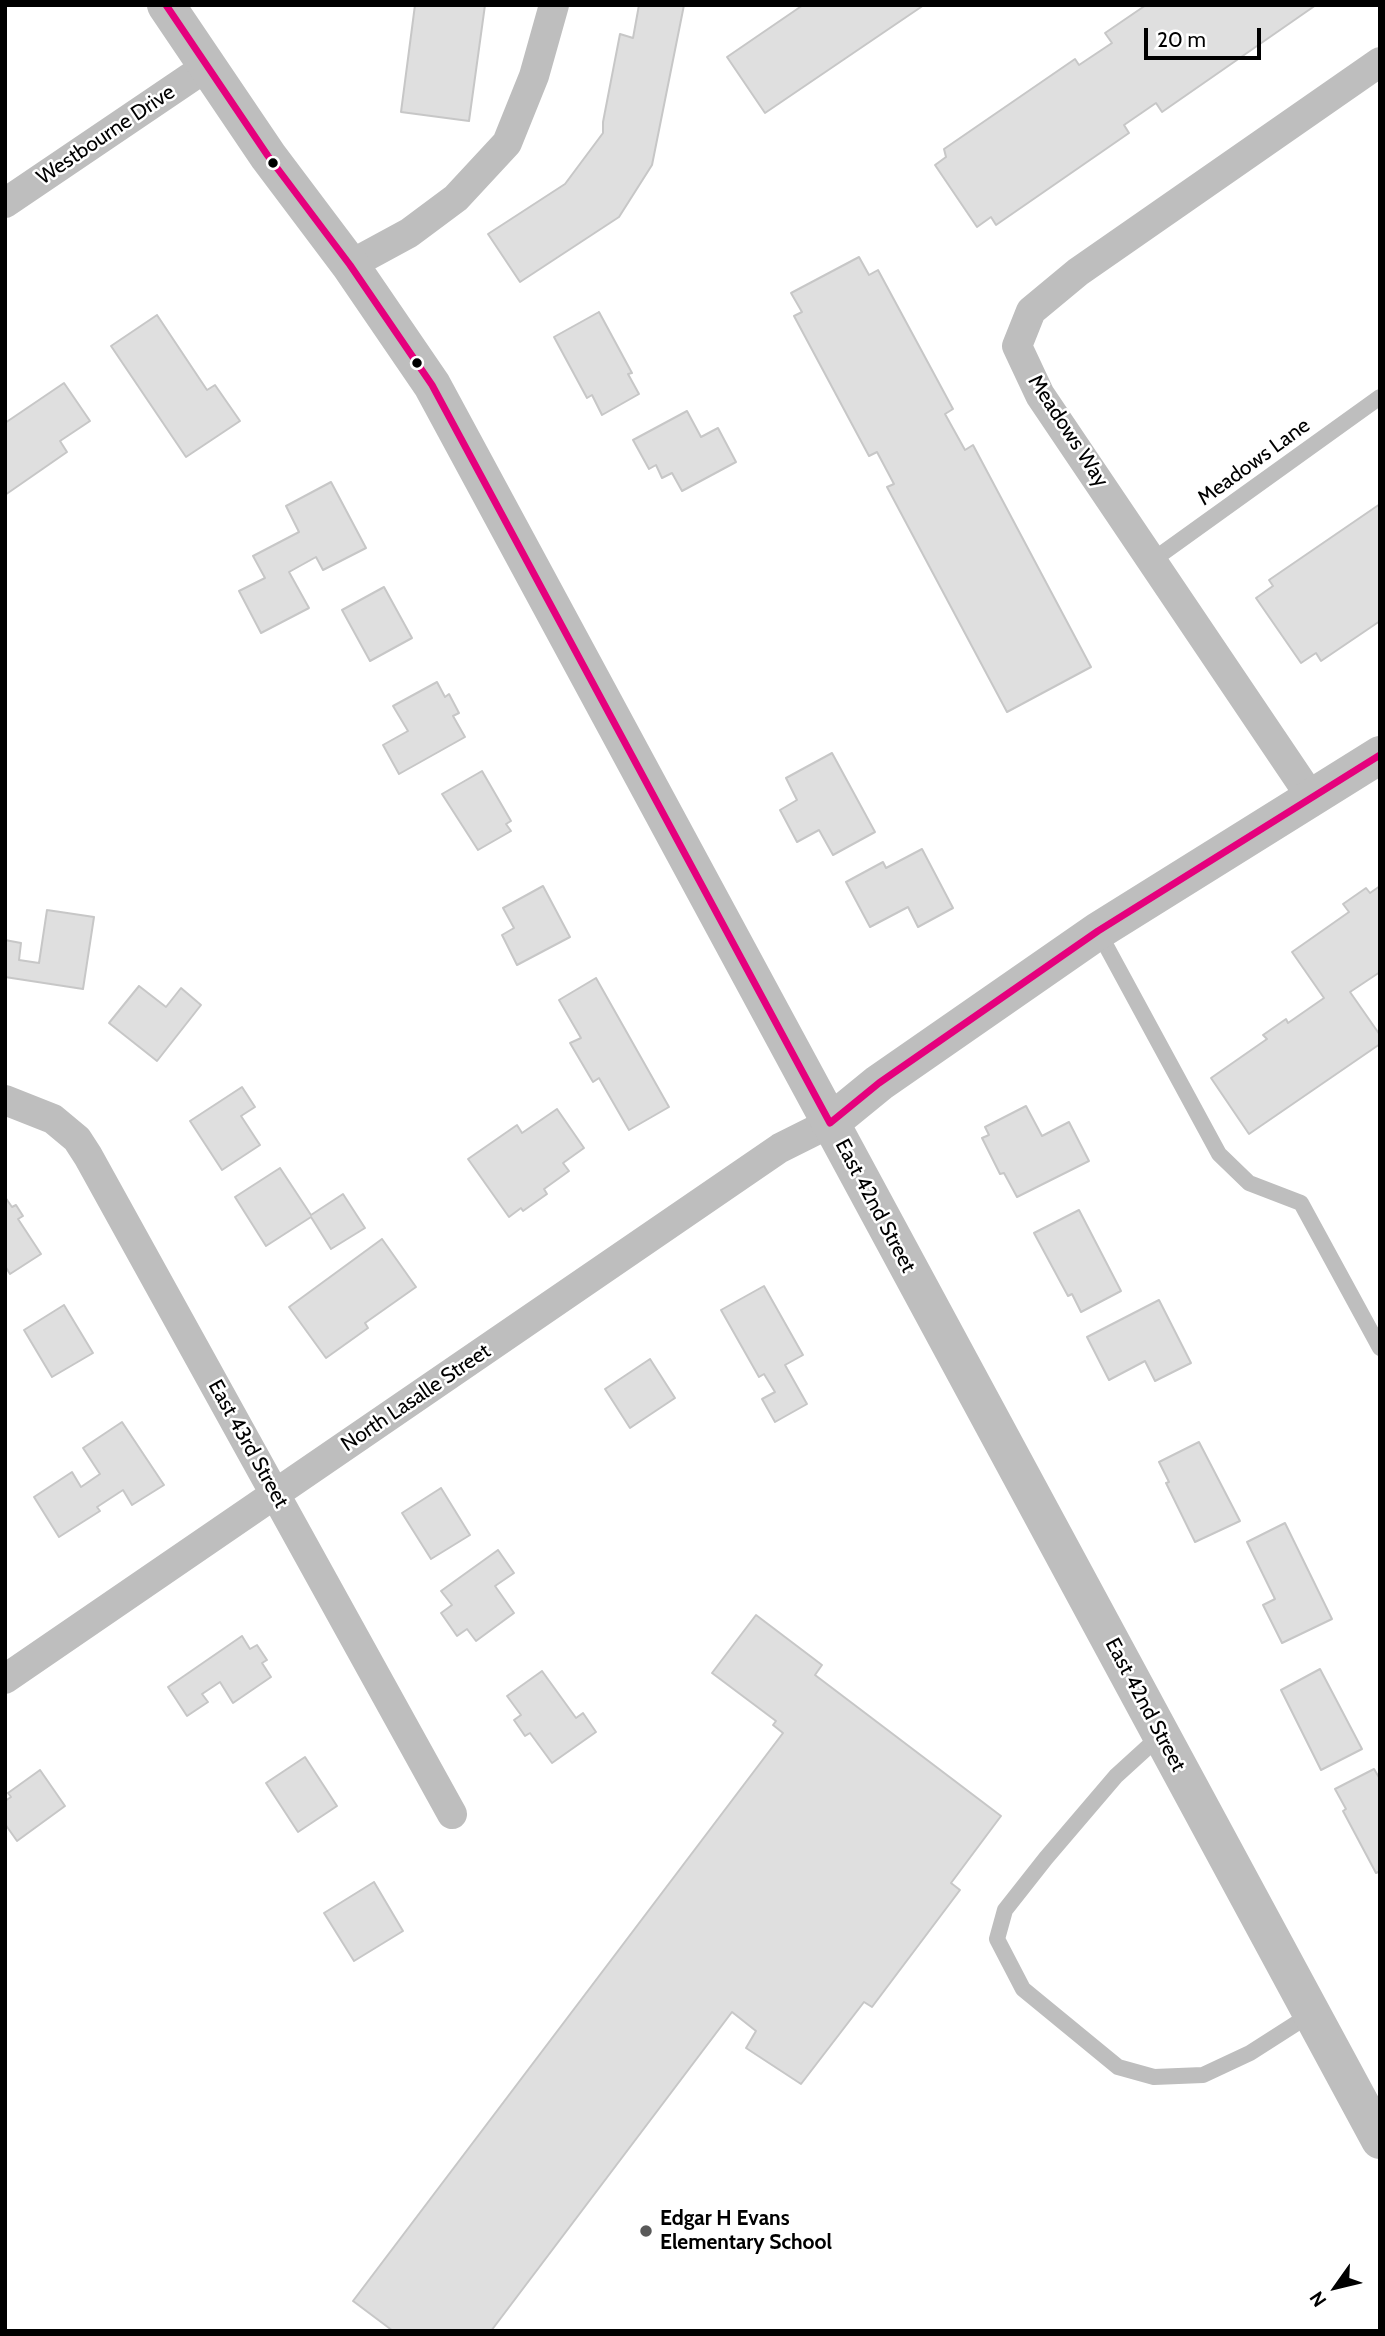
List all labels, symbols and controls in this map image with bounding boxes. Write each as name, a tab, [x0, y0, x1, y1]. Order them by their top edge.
scale bar	[1147, 14, 1264, 58]
text: 20 m	[1157, 27, 1206, 52]
street label: Westbourne Drive	[32, 80, 180, 190]
unlabelled marker	[266, 156, 280, 170]
unlabelled marker	[410, 356, 424, 370]
street label: Meadows Way	[1022, 370, 1114, 492]
street label: Meadows Lane	[1193, 413, 1315, 511]
street label: East 42nd Street	[829, 1135, 921, 1277]
street label: North Lasalle Street	[337, 1339, 495, 1457]
street label: East 43rd Street	[202, 1376, 294, 1512]
street label: East 42nd Street	[1099, 1634, 1191, 1776]
place label: Edgar H Evans Elementary School	[660, 2206, 832, 2256]
marker: Edgar H Evans Elementary School	[638, 2223, 654, 2239]
north arrow	[1301, 2252, 1371, 2322]
text: N	[1305, 2287, 1331, 2311]

